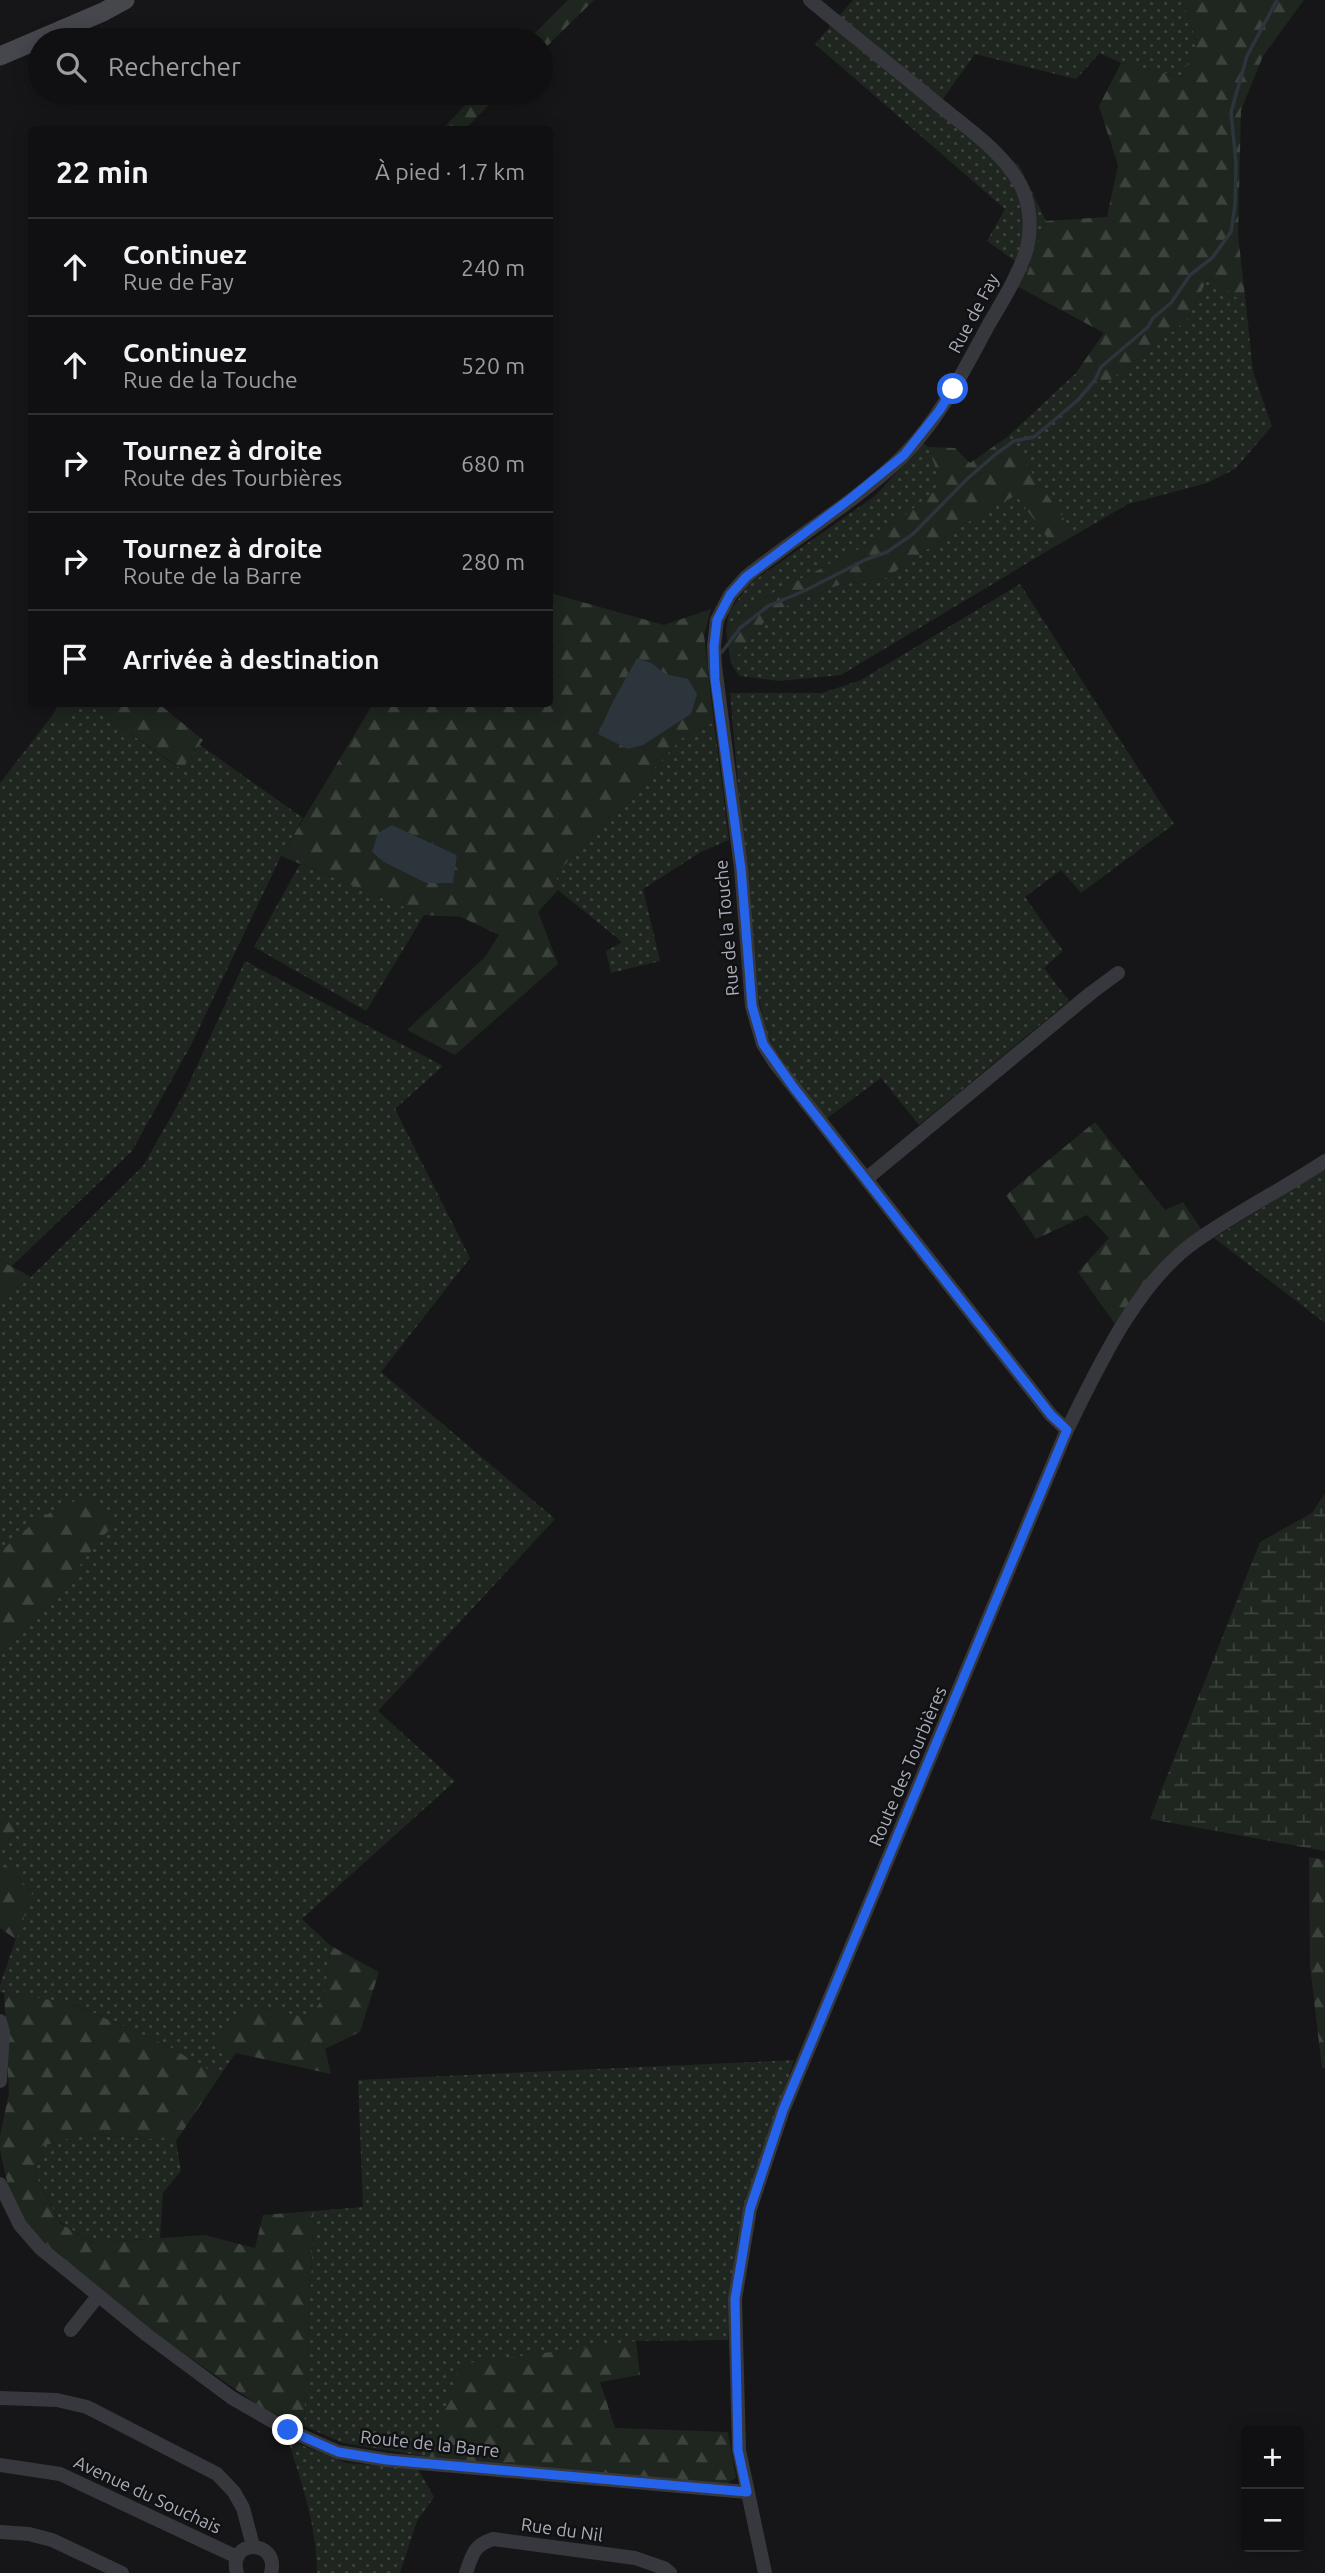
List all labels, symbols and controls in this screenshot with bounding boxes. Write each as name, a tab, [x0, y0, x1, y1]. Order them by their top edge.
search box	[28, 28, 553, 105]
icon: search	[52, 48, 90, 86]
text: Rechercher	[108, 52, 241, 81]
text: 22 min	[56, 155, 149, 189]
text: À pied · 1.7 km	[375, 159, 525, 184]
text: Continuez	[123, 240, 247, 269]
icon: ahead	[56, 248, 94, 286]
text: 240 m	[461, 255, 525, 280]
text: Rue de Fay	[123, 269, 234, 294]
street label: Rue de Fay	[944, 270, 1002, 356]
text: Continuez	[123, 338, 247, 367]
icon: ahead	[56, 346, 94, 384]
text: 520 m	[461, 353, 525, 378]
text: Rue de la Touche	[123, 367, 298, 392]
route start	[937, 373, 968, 404]
text: Tournez à droite	[123, 436, 322, 465]
icon: right	[56, 444, 94, 482]
text: 680 m	[461, 451, 525, 476]
text: Route des Tourbières	[123, 465, 342, 490]
text: Tournez à droite	[123, 534, 322, 563]
icon: right	[56, 542, 94, 580]
text: 280 m	[461, 549, 525, 574]
text: Route de la Barre	[123, 563, 302, 588]
icon: arrive	[56, 640, 94, 678]
text: Arrivée à destination	[123, 645, 379, 674]
street label: Rue de la Touche	[710, 859, 742, 997]
street label: Route des Tourbières	[864, 1683, 950, 1849]
route end	[272, 2414, 303, 2445]
street label: Route de la Barre	[359, 2426, 501, 2460]
map controls	[1241, 2426, 1304, 2552]
button: +	[1241, 2426, 1304, 2489]
street label: Avenue du Souchais	[71, 2451, 225, 2537]
button: −	[1241, 2489, 1304, 2552]
street label: Rue du Nil	[520, 2513, 604, 2545]

